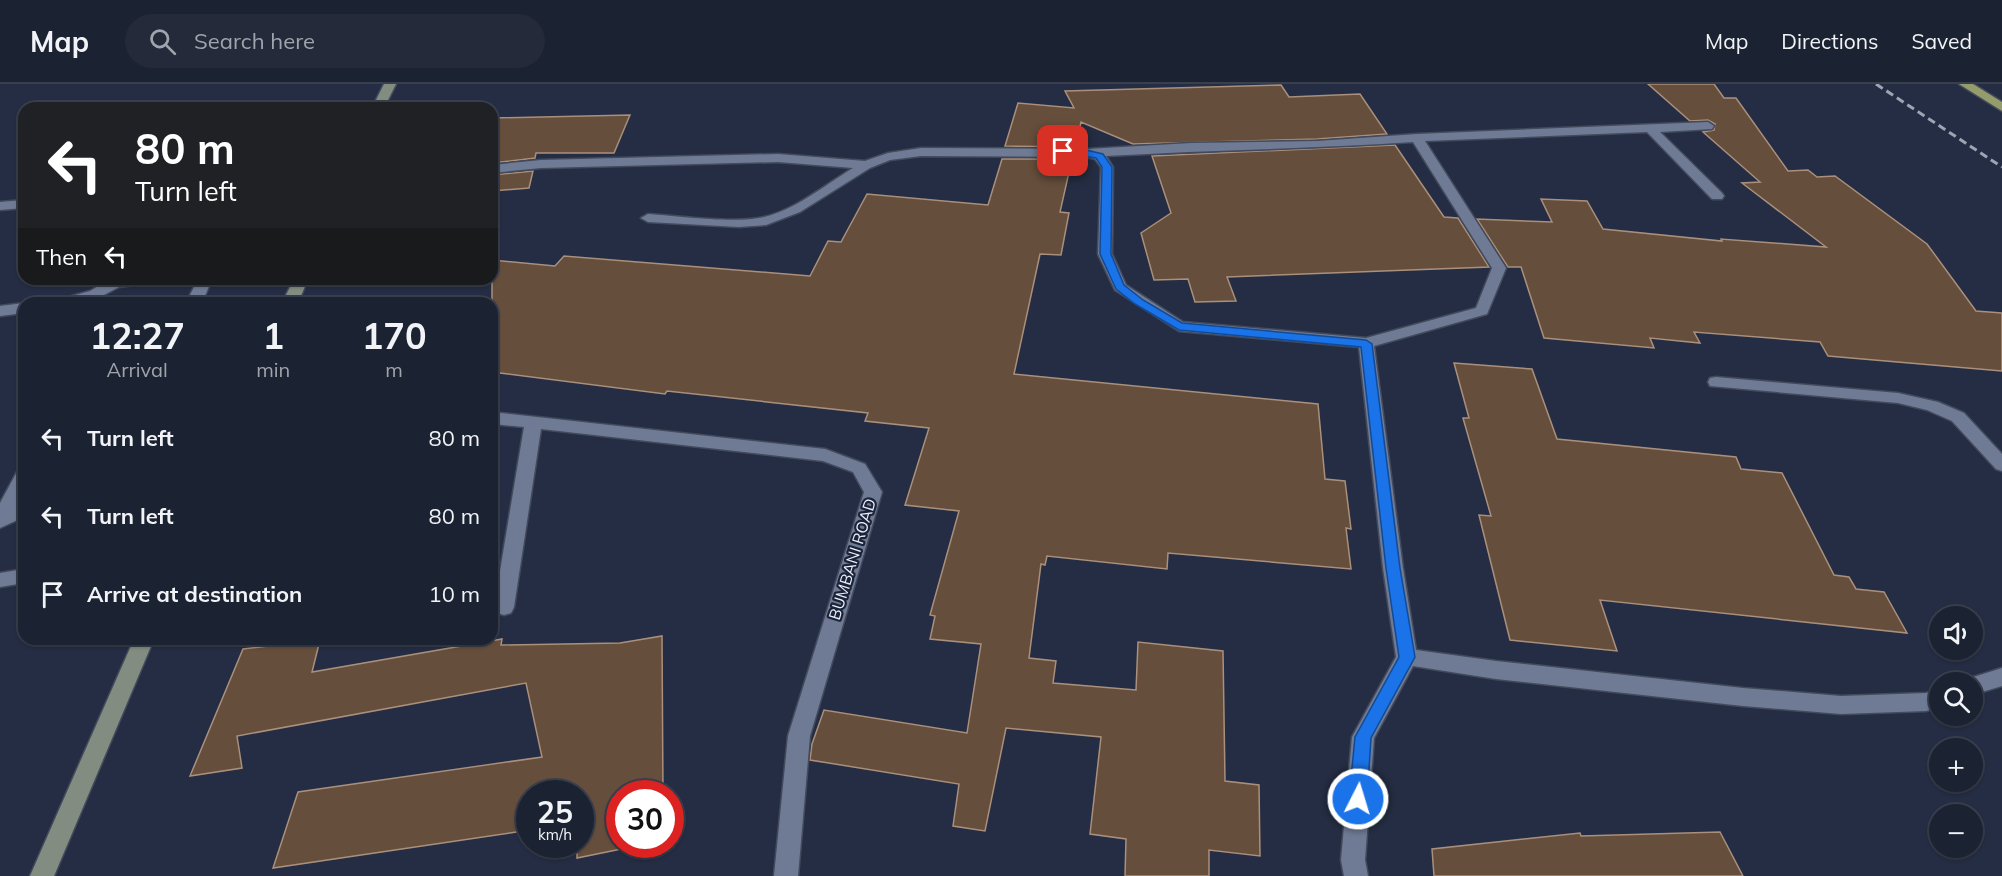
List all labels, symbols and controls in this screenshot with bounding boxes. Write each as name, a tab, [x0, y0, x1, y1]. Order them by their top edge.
search box	[125, 14, 545, 68]
text: Map	[30, 24, 89, 59]
icon: search	[146, 25, 179, 58]
text: Search here	[194, 27, 315, 55]
text: Map	[1705, 28, 1748, 54]
text: Directions	[1781, 28, 1878, 54]
text: Saved	[1911, 28, 1972, 54]
text: 80 m	[135, 122, 235, 175]
pin	[1037, 125, 1088, 176]
icon: left	[36, 126, 114, 204]
icon: arrive	[1046, 134, 1079, 167]
text: Turn left	[135, 174, 237, 208]
icon: left	[99, 240, 132, 273]
text: Then	[36, 243, 87, 271]
text: 12:27	[89, 313, 185, 358]
text: 1	[262, 313, 284, 358]
text: 170	[362, 313, 427, 358]
text: Arrival	[107, 357, 168, 382]
text: min	[256, 357, 290, 382]
text: m	[385, 357, 403, 382]
icon: left	[36, 422, 69, 455]
text: Turn left	[87, 424, 174, 452]
text: 80 m	[429, 424, 480, 452]
street label: BUMBANI ROAD	[824, 496, 880, 622]
icon: left	[36, 500, 69, 533]
text: Turn left	[87, 502, 174, 530]
text: 80 m	[429, 502, 480, 530]
icon: arrive	[36, 578, 69, 611]
text: Arrive at destination	[87, 580, 302, 608]
text: 10 m	[429, 580, 480, 608]
map controls	[1929, 606, 1983, 858]
button: sound	[1929, 606, 1983, 660]
button: search	[1929, 672, 1983, 726]
button: +	[1929, 738, 1983, 792]
position arrow	[1326, 767, 1390, 831]
speed limit sign: 30	[606, 780, 684, 858]
text: 25	[537, 793, 573, 831]
button: −	[1929, 804, 1983, 858]
text: km/h	[538, 825, 572, 844]

